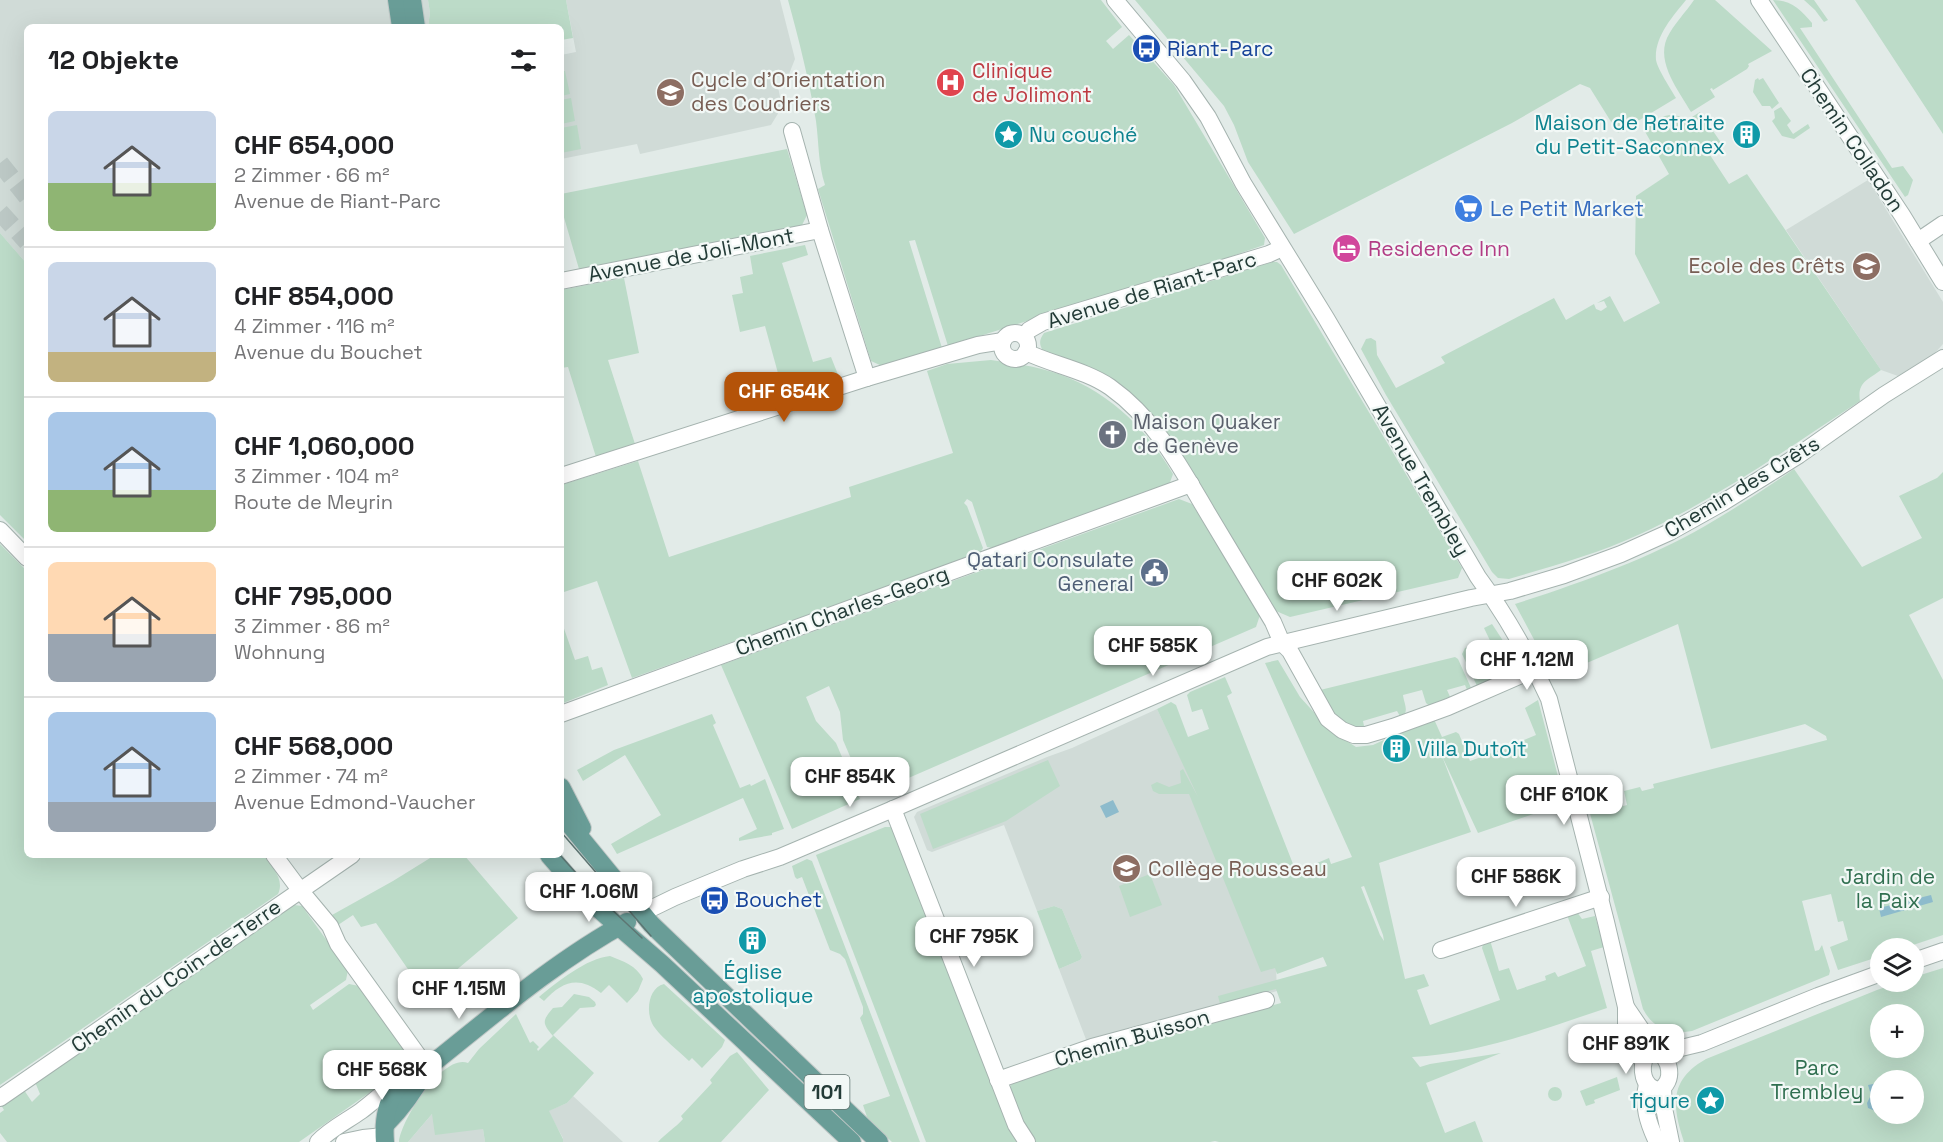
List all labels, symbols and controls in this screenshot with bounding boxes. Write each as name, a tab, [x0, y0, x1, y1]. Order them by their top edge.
bus stop icon: Riant-Parc	[1130, 33, 1162, 65]
place label: Riant-Parc	[1167, 35, 1273, 62]
text: 12 Objekte	[48, 43, 179, 77]
icon: filters	[507, 44, 540, 77]
place label: Clinique de Jolimont	[972, 57, 1092, 108]
street label: Chemin Colladon	[1794, 62, 1911, 217]
place label: Cycle d'Orientation des Coudriers	[691, 66, 885, 117]
hospital icon: Clinique de Jolimont	[935, 67, 967, 99]
school or university icon: Cycle d'Orientation des Coudriers	[654, 76, 686, 108]
place label: Maison de Retraite du Petit-Saconnex	[1535, 109, 1725, 160]
place icon: Nu couché	[992, 119, 1024, 151]
building icon: Maison de Retraite du Petit-Saconnex	[1730, 119, 1762, 151]
place label: Nu couché	[1029, 121, 1137, 148]
text: CHF 654,000	[234, 128, 394, 162]
icon: home	[96, 135, 168, 207]
text: 2 Zimmer · 66 m²	[234, 162, 390, 188]
text: Avenue de Riant-Parc	[234, 188, 441, 214]
supermarket icon: Le Petit Market	[1453, 193, 1485, 225]
place label: Le Petit Market	[1490, 195, 1644, 222]
street label: Avenue de Joli-Mont	[586, 221, 796, 288]
hotel icon: Residence Inn	[1331, 233, 1363, 265]
place label: Residence Inn	[1368, 235, 1510, 262]
street label: Avenue de Riant-Parc	[1044, 245, 1260, 334]
school or university icon: Ecole des Crêts	[1850, 250, 1882, 282]
place label: Ecole des Crêts	[1688, 252, 1845, 279]
text: CHF 854,000	[234, 279, 394, 313]
icon: home	[96, 286, 168, 358]
text: 4 Zimmer · 116 m²	[234, 313, 395, 339]
text: Avenue du Bouchet	[234, 339, 423, 365]
pin: CHF 654K	[722, 372, 846, 423]
text: CHF 654K	[738, 378, 830, 404]
street label: Avenue Trembley	[1367, 399, 1476, 561]
place label: Maison Quaker de Genève	[1133, 408, 1281, 459]
church icon: Maison Quaker de Genève	[1096, 418, 1128, 450]
text: CHF 1,060,000	[234, 429, 415, 463]
street label: Chemin des Crêts	[1659, 430, 1824, 544]
icon: home	[96, 436, 168, 508]
text: 3 Zimmer · 104 m²	[234, 463, 399, 489]
text: Route de Meyrin	[234, 489, 393, 515]
place label: Qatari Consulate General	[967, 546, 1134, 597]
public building icon: Qatari Consulate General	[1139, 556, 1171, 588]
street label: Chemin Charles-Georg	[731, 559, 952, 662]
pin: CHF 602K	[1275, 561, 1399, 612]
text: CHF 602K	[1291, 567, 1383, 593]
text: CHF 795,000	[234, 579, 392, 613]
icon: home	[96, 586, 168, 658]
text: 3 Zimmer · 86 m²	[234, 613, 390, 639]
pin: CHF 585K	[1091, 626, 1215, 677]
text: CHF 585K	[1108, 632, 1198, 658]
text: Wohnung	[234, 639, 325, 665]
pin: CHF 1.12M	[1458, 640, 1596, 691]
text: CHF 1.12M	[1480, 646, 1574, 672]
text: CHF 568,000	[234, 729, 393, 763]
building icon: Villa Dutoît	[1380, 733, 1412, 765]
place label: Villa Dutoît	[1417, 735, 1527, 762]
icon: home	[96, 736, 168, 808]
pin: CHF 854K	[788, 757, 912, 808]
text: 2 Zimmer · 74 m²	[234, 763, 388, 789]
text: CHF 854K	[805, 763, 896, 789]
pin: CHF 610K	[1502, 775, 1626, 826]
text: CHF 610K	[1520, 781, 1608, 807]
text: Avenue Edmond-Vaucher	[234, 789, 475, 815]
school or university icon: Collège Rousseau	[1111, 853, 1143, 885]
place label: Collège Rousseau	[1148, 855, 1327, 882]
pin: CHF 586K	[1454, 857, 1578, 908]
text: CHF 586K	[1471, 863, 1561, 889]
park label: Jardin de la Paix	[1841, 863, 1935, 914]
pin: CHF 1.06M	[520, 872, 658, 923]
text: CHF 1.06M	[539, 878, 639, 904]
bus stop icon: Bouchet	[698, 884, 730, 916]
place label: Bouchet	[735, 886, 822, 913]
street label: Chemin du Coin-de-Terre	[65, 893, 286, 1058]
pin: CHF 795K	[912, 917, 1036, 968]
text: CHF 795K	[929, 923, 1019, 949]
building icon: Église apostolique	[737, 925, 769, 957]
map controls	[1870, 938, 1924, 1124]
button: layers	[1870, 938, 1924, 992]
place label: Église apostolique	[693, 958, 813, 1009]
pin: CHF 1.15M	[390, 969, 528, 1020]
text: CHF 1.15M	[412, 975, 506, 1001]
street label: Chemin Buisson	[1051, 1002, 1213, 1073]
button: +	[1870, 1004, 1924, 1058]
pin: CHF 891K	[1564, 1024, 1688, 1075]
text: CHF 891K	[1582, 1030, 1670, 1056]
pin: CHF 568K	[320, 1050, 444, 1101]
park label: Parc Trembley	[1771, 1054, 1863, 1105]
text: CHF 568K	[337, 1056, 427, 1082]
button: −	[1870, 1070, 1924, 1124]
road number: 101	[804, 1075, 850, 1109]
place icon: figure	[1695, 1085, 1727, 1117]
place label: figure	[1630, 1087, 1690, 1114]

